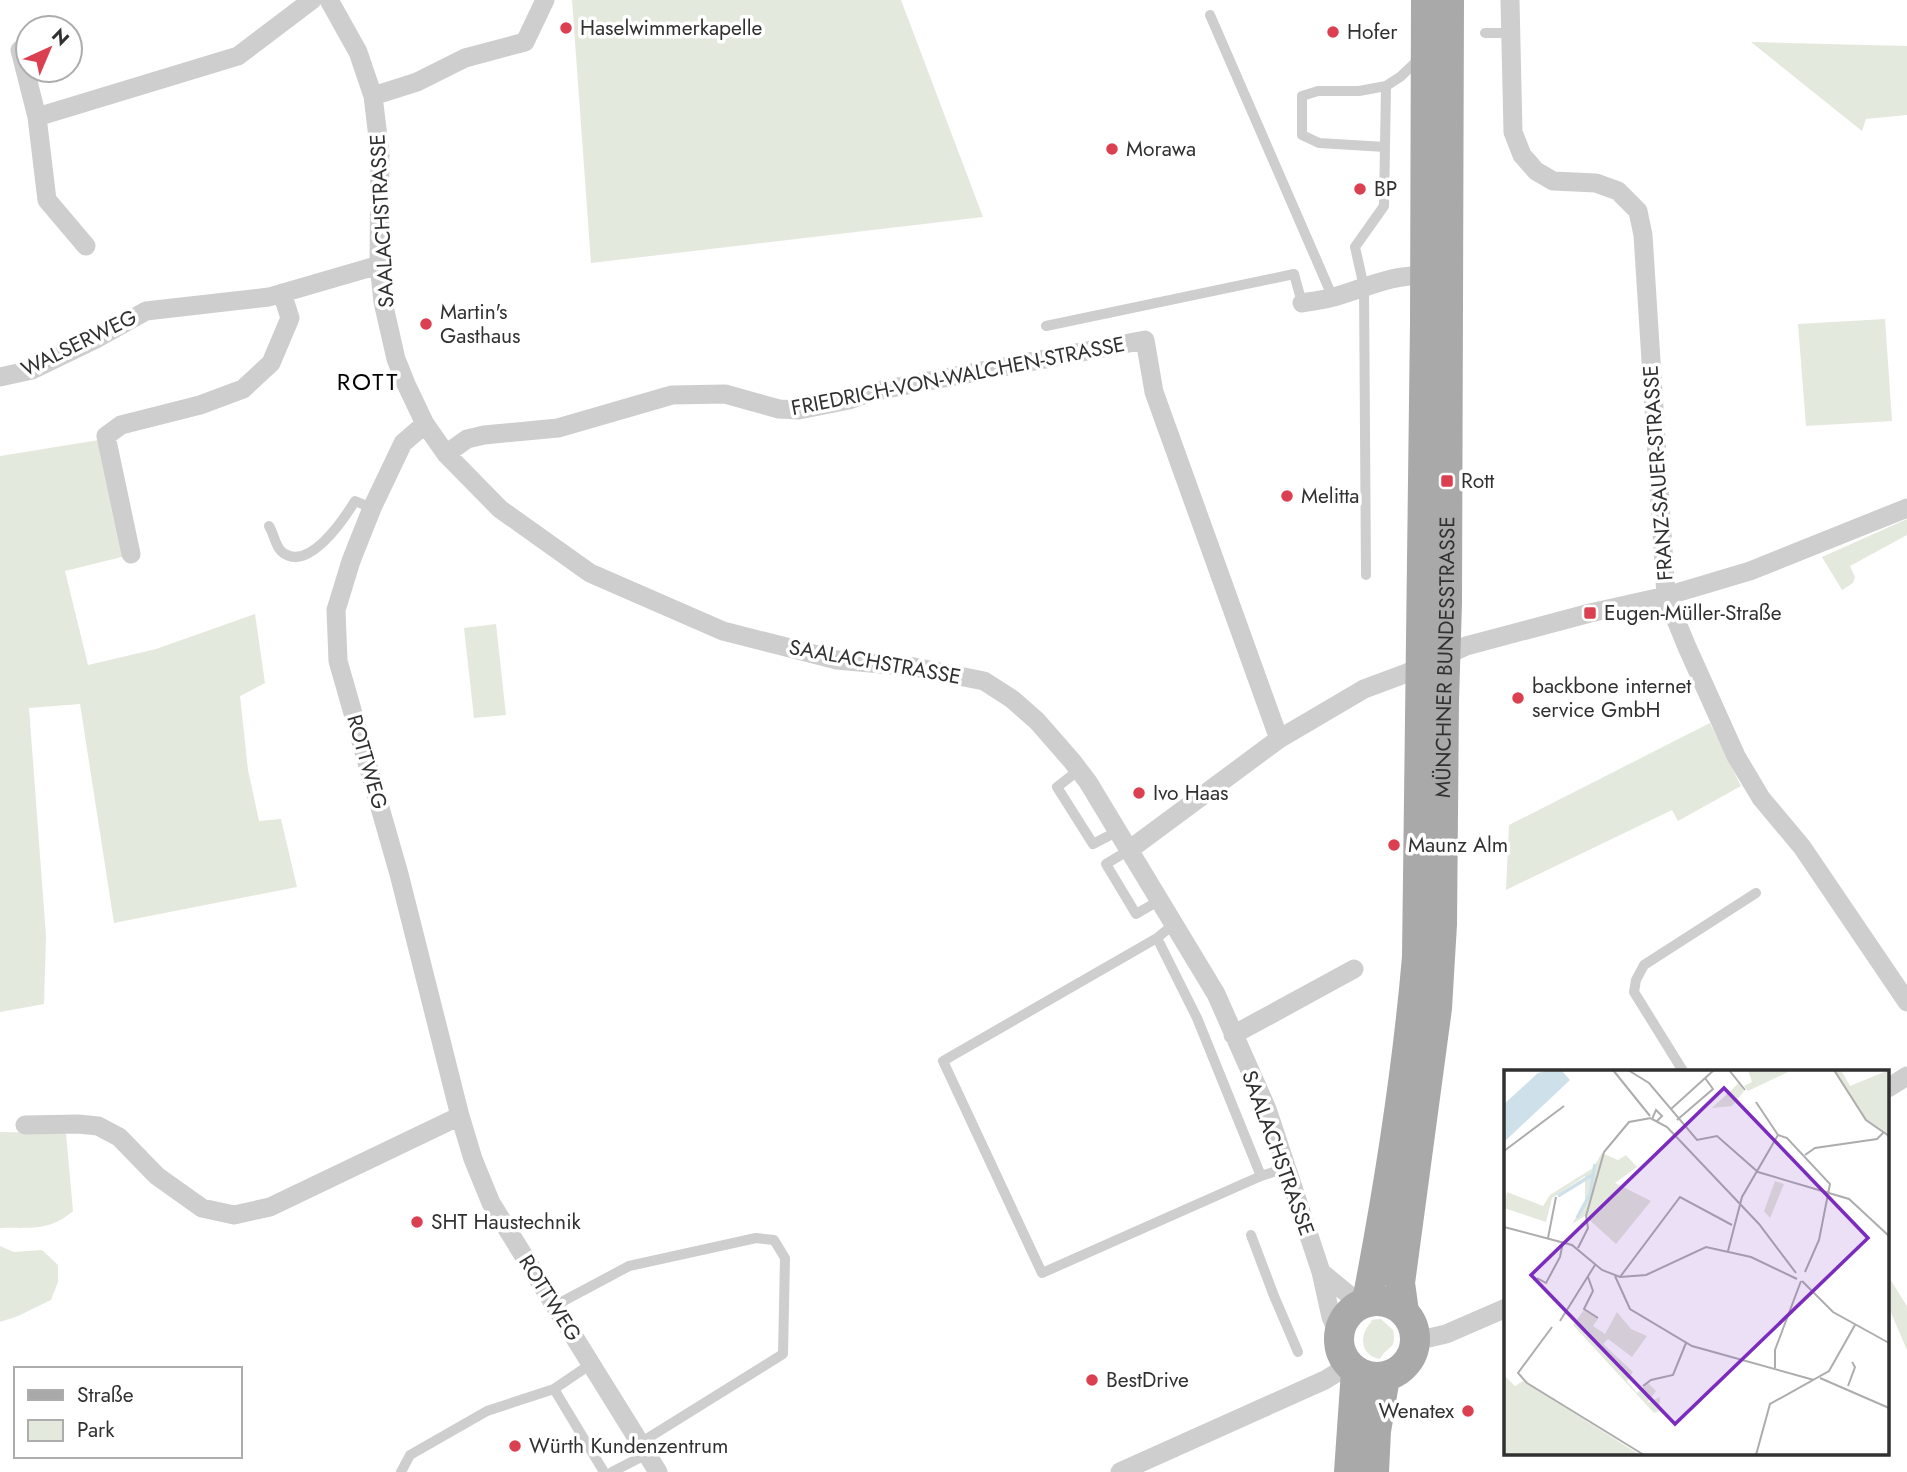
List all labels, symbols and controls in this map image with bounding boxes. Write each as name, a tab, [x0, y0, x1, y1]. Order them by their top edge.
place label: Haselwimmerkapelle	[580, 13, 763, 43]
north arrow	[14, 14, 84, 84]
place label: Hofer	[1347, 17, 1398, 47]
marker: Haselwimmerkapelle	[558, 20, 574, 36]
text: N	[46, 22, 75, 52]
marker: Hofer	[1325, 24, 1341, 40]
street label: SAALACHSTRASSE	[362, 133, 402, 309]
place label: Morawa	[1126, 134, 1196, 164]
marker: Morawa	[1104, 141, 1120, 157]
place label: BP	[1374, 174, 1397, 204]
marker: BP	[1352, 181, 1368, 197]
place label: Martin's Gasthaus	[440, 297, 521, 351]
street label: WALSERWEG	[16, 302, 142, 384]
marker: Martin's Gasthaus	[418, 316, 434, 332]
street label: FRIEDRICH-VON-WALCHEN-STRASSE	[789, 329, 1127, 423]
district label: ROTT	[337, 364, 399, 399]
street label: FRANZ-SAUER-STRASSE	[1636, 364, 1680, 582]
place label: Rott	[1461, 466, 1494, 496]
marker: Rott	[1439, 473, 1455, 489]
place label: Melitta	[1301, 481, 1359, 511]
marker: Melitta	[1279, 488, 1295, 504]
street label: MÜNCHNER BUNDESSTRASSE	[1428, 516, 1462, 798]
place label: Eugen-Müller-Straße	[1604, 598, 1782, 628]
marker: Eugen-Müller-Straße	[1582, 605, 1598, 621]
street label: SAALACHSTRASSE	[787, 632, 963, 692]
place label: backbone internet service GmbH	[1532, 671, 1691, 725]
marker: backbone internet service GmbH	[1510, 690, 1526, 706]
street label: ROTTWEG	[339, 711, 395, 813]
place label: Ivo Haas	[1153, 778, 1229, 808]
marker: Ivo Haas	[1131, 785, 1147, 801]
place label: Maunz Alm	[1408, 830, 1508, 860]
marker: Maunz Alm	[1386, 837, 1402, 853]
street label: SAALACHSTRASSE	[1234, 1066, 1322, 1240]
inset map	[1504, 1070, 1890, 1454]
place label: SHT Haustechnik	[431, 1207, 582, 1237]
marker: SHT Haustechnik	[409, 1214, 425, 1230]
street label: ROTTWEG	[512, 1249, 588, 1347]
place label: BestDrive	[1106, 1365, 1189, 1395]
legend	[14, 1367, 242, 1458]
marker: BestDrive	[1084, 1372, 1100, 1388]
text: Straße	[77, 1380, 134, 1410]
place label: Wenatex	[1379, 1396, 1454, 1426]
marker: Wenatex	[1460, 1403, 1476, 1419]
text: Park	[77, 1415, 115, 1445]
place label: Würth Kundenzentrum	[529, 1431, 728, 1461]
marker: Würth Kundenzentrum	[507, 1438, 523, 1454]

